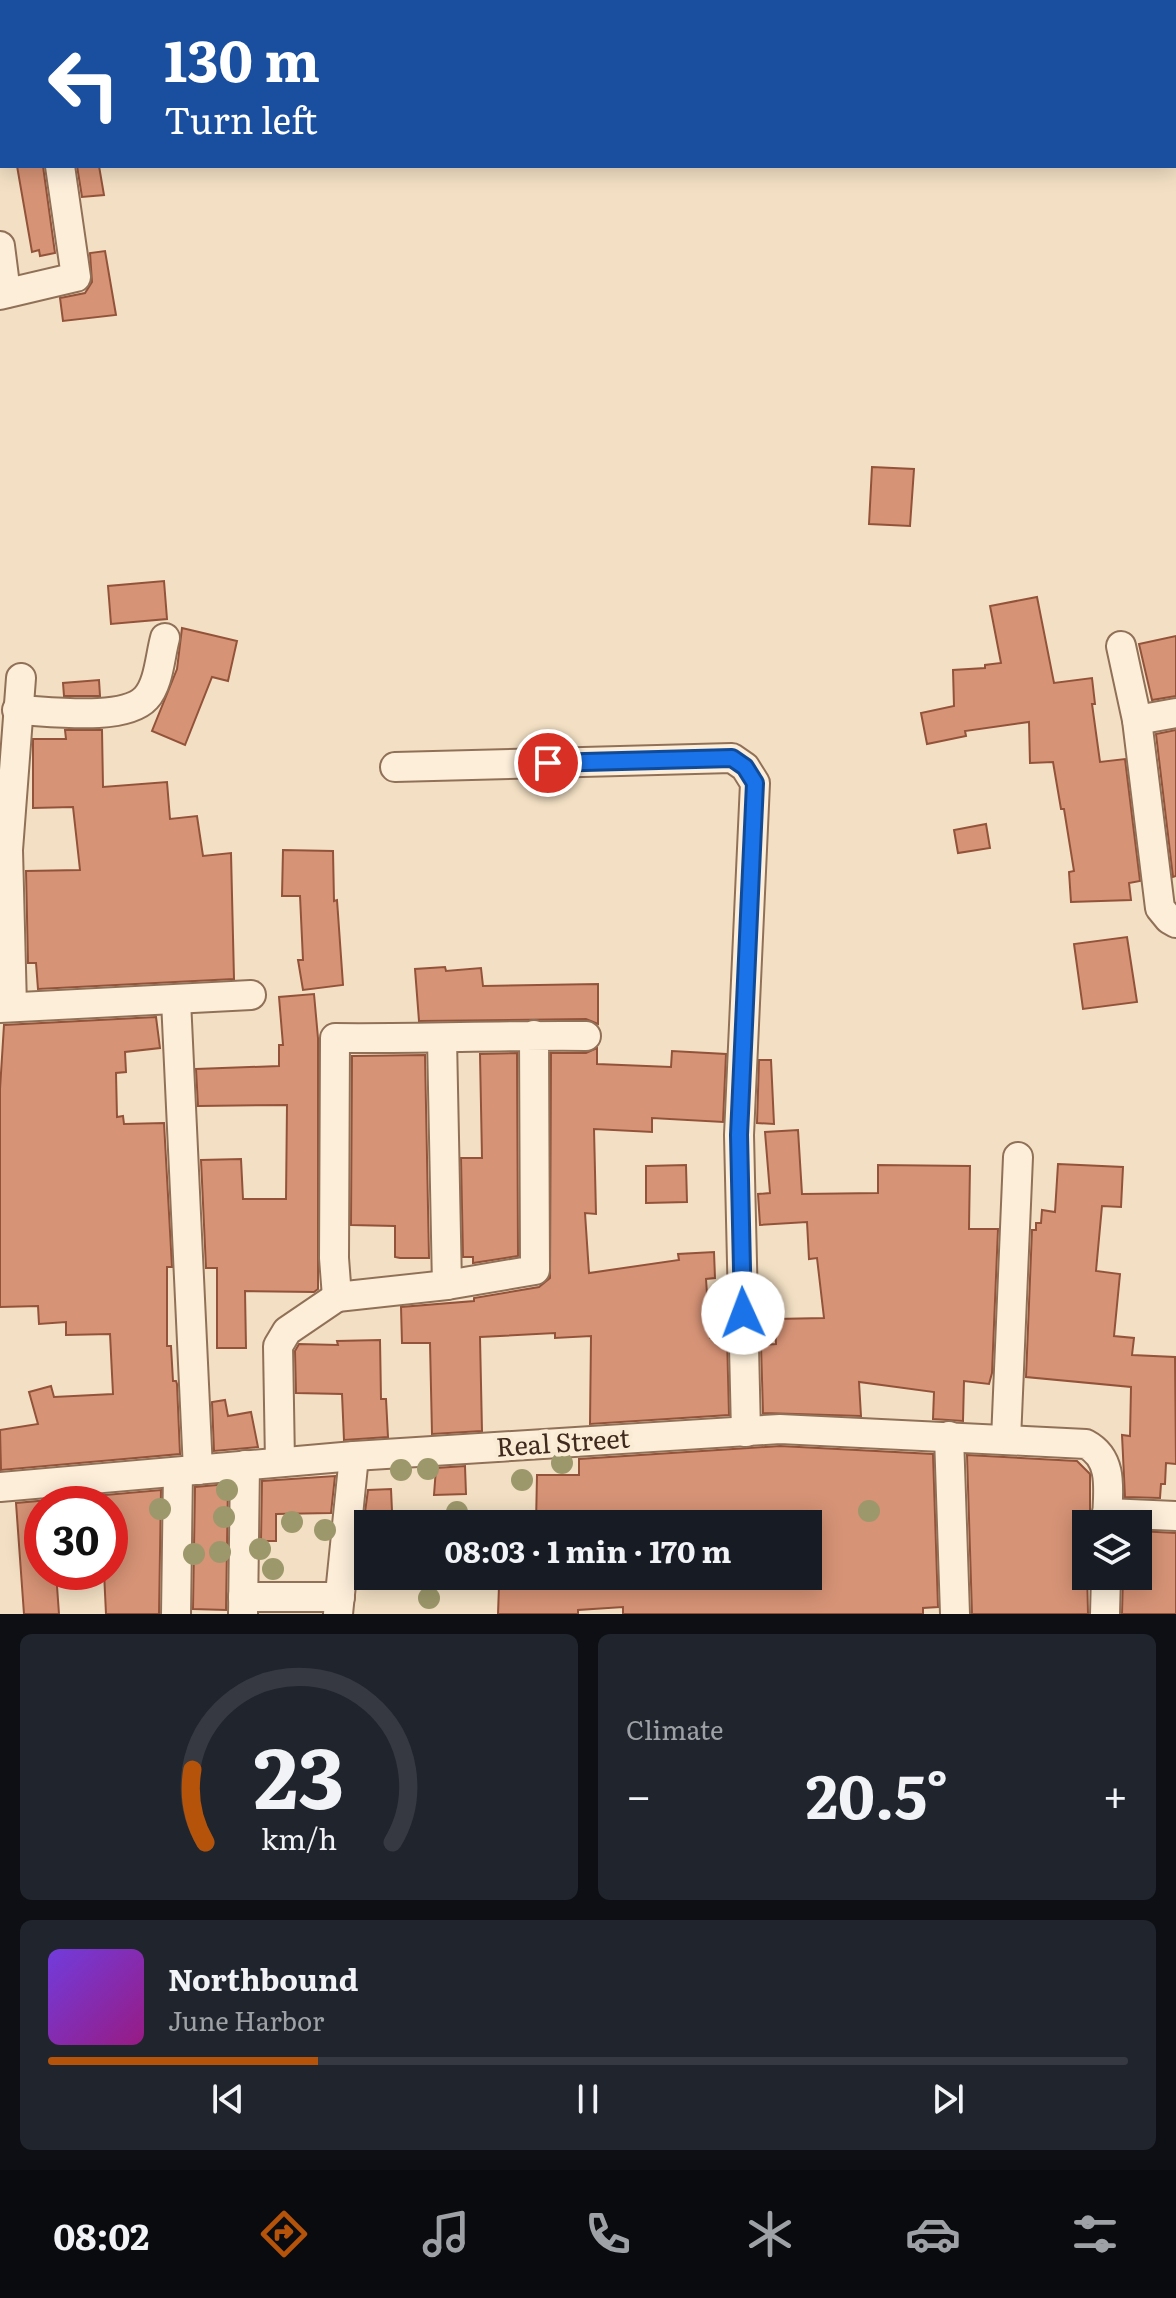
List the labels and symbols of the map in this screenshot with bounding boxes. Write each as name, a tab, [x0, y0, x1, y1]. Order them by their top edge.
pin	[514, 729, 582, 797]
position arrow	[701, 1271, 785, 1355]
street label: Real Street	[495, 1416, 631, 1465]
speed limit sign: 30	[24, 1486, 128, 1590]

